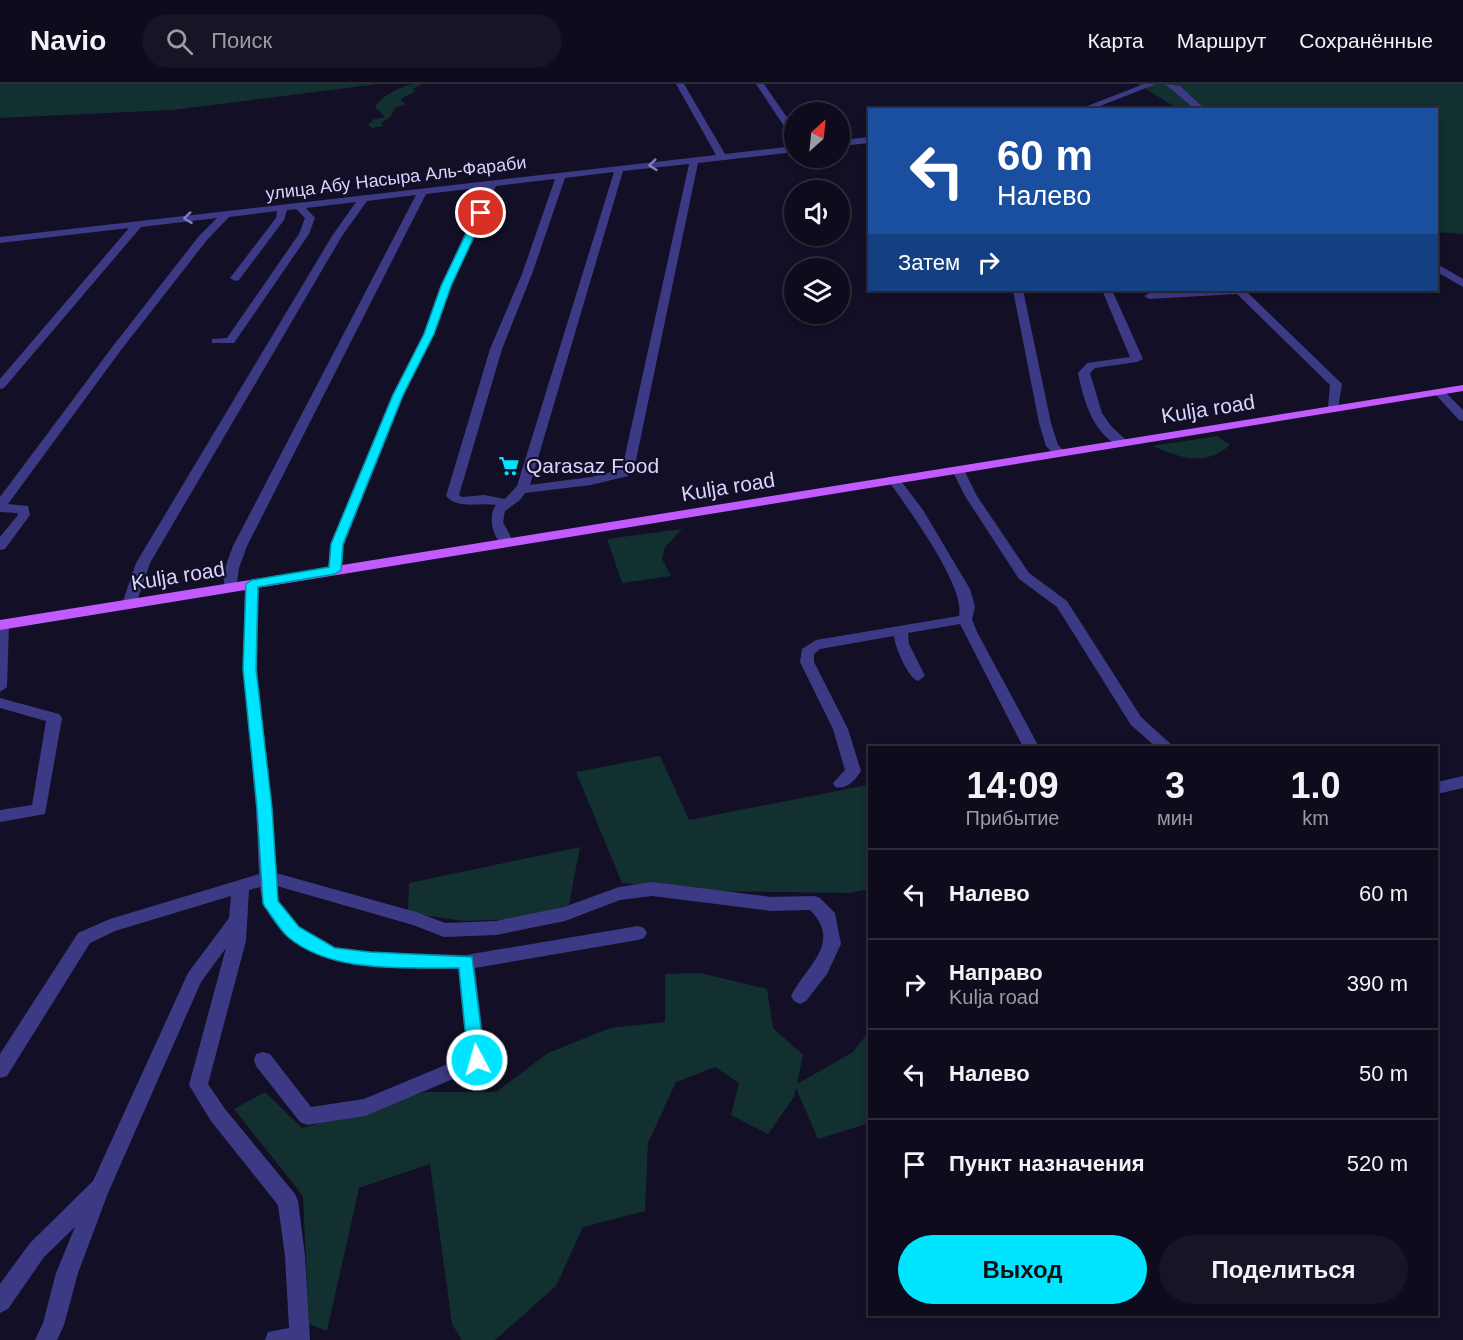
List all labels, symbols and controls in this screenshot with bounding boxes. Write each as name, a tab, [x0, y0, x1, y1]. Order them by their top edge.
search box	[142, 14, 562, 68]
text: Navio	[30, 25, 106, 56]
icon: search	[163, 25, 196, 58]
text: Поиск	[211, 28, 272, 53]
text: Карта	[1088, 29, 1144, 52]
text: Маршрут	[1177, 29, 1266, 52]
text: Сохранённые	[1299, 29, 1433, 52]
north arrow	[784, 102, 850, 168]
map controls	[784, 102, 850, 324]
icon: left	[898, 132, 976, 210]
text: 60 m	[997, 132, 1093, 179]
street label: улица Абу Насыра Аль-Фараби	[265, 152, 527, 204]
one-way arrow	[649, 158, 658, 170]
button: sound	[784, 180, 850, 246]
text: Налево	[997, 181, 1091, 211]
pin	[455, 187, 506, 238]
icon: arrive	[464, 196, 497, 229]
one-way arrow	[184, 211, 193, 224]
icon: right	[972, 246, 1005, 279]
text: Затем	[898, 250, 960, 275]
button: layers	[784, 258, 850, 324]
street label: Kulja road	[1159, 390, 1256, 427]
supermarket icon: Qarasaz Food	[497, 454, 521, 478]
place label: Qarasaz Food	[526, 454, 659, 477]
street label: Kulja road	[679, 468, 776, 505]
street label: Kulja road	[129, 557, 226, 594]
text: 14:09	[966, 765, 1059, 806]
text: 3	[1165, 765, 1185, 806]
text: 1.0	[1290, 765, 1340, 806]
text: Прибытие	[966, 807, 1059, 829]
text: мин	[1157, 807, 1193, 829]
text: km	[1302, 807, 1329, 829]
icon: left	[898, 878, 931, 911]
text: Налево	[949, 881, 1030, 906]
text: 60 m	[1359, 881, 1408, 906]
text: Направо	[949, 960, 1043, 985]
icon: right	[898, 968, 931, 1001]
text: 390 m	[1347, 971, 1408, 996]
text: Kulja road	[949, 986, 1039, 1008]
position arrow	[445, 1028, 509, 1092]
icon: left	[898, 1058, 931, 1091]
text: Налево	[949, 1061, 1030, 1086]
text: 50 m	[1359, 1061, 1408, 1086]
icon: arrive	[898, 1148, 931, 1181]
text: Пункт назначения	[949, 1151, 1145, 1176]
text: 520 m	[1347, 1151, 1408, 1176]
button: Выход	[898, 1235, 1147, 1304]
button: Поделиться	[1159, 1235, 1408, 1304]

